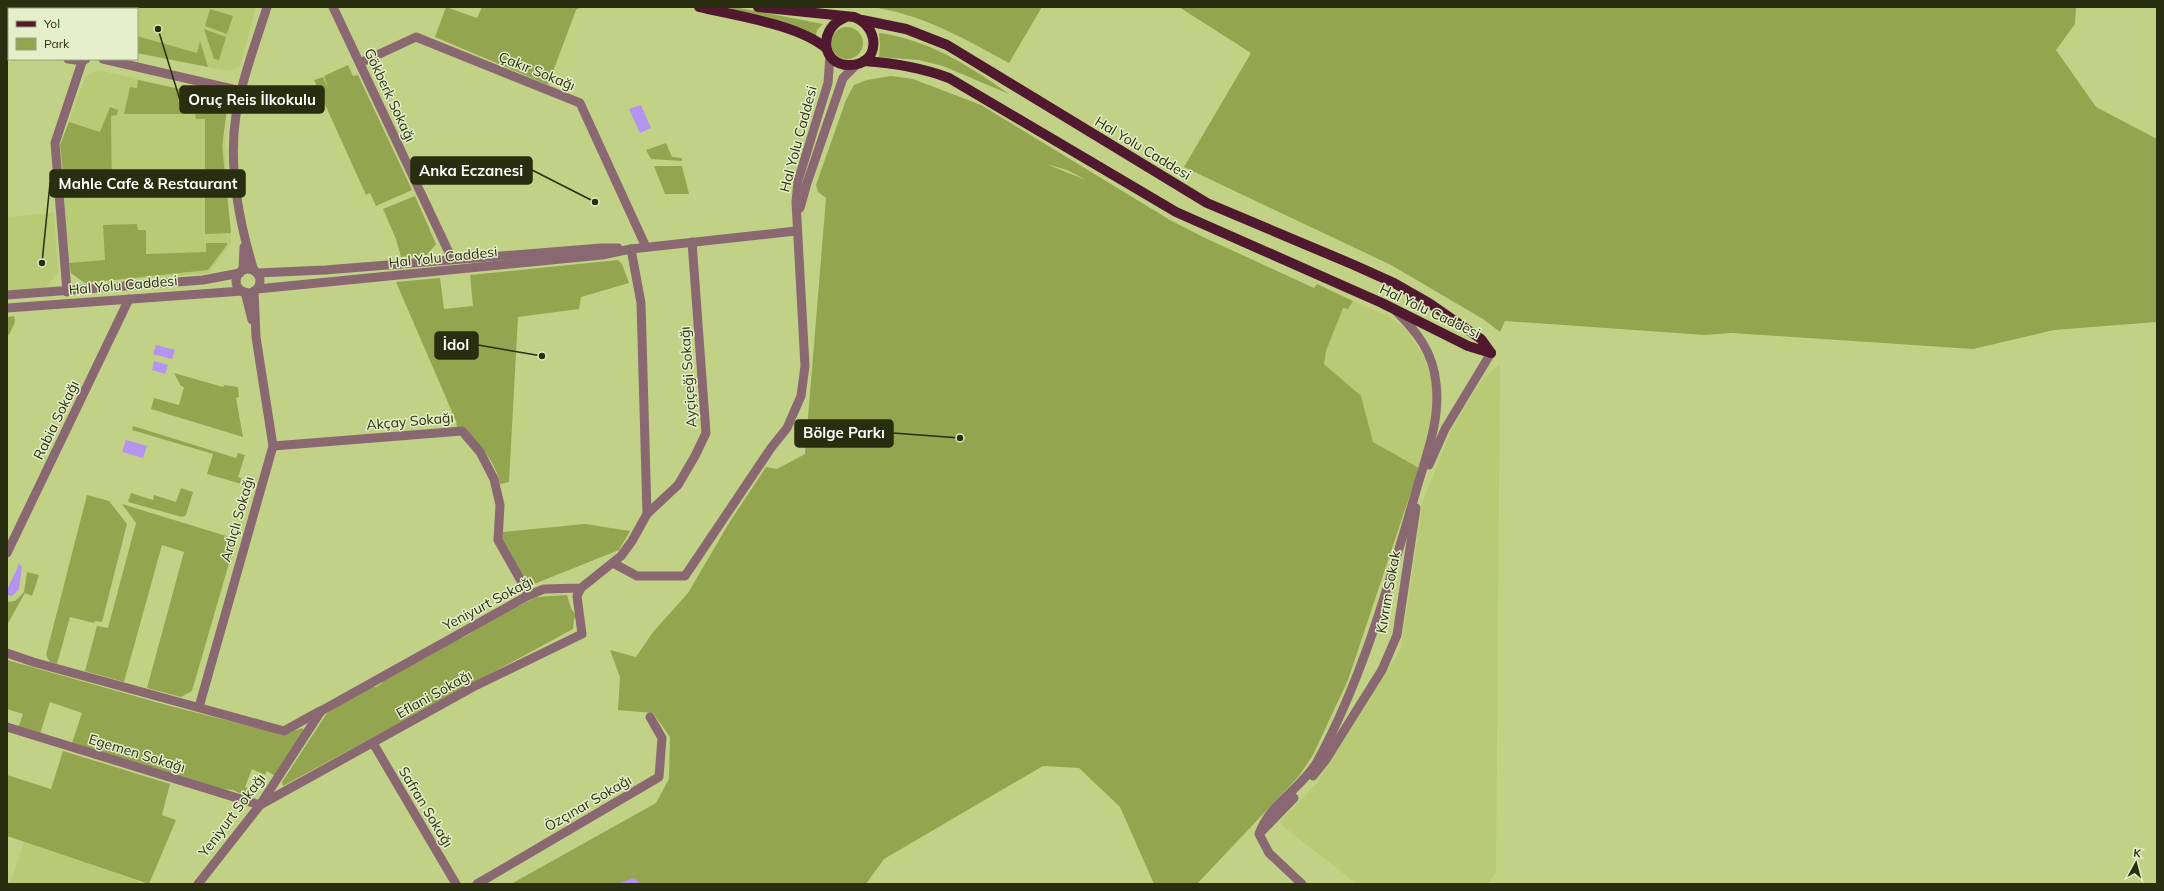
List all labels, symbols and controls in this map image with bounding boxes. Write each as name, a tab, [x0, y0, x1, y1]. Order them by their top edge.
legend	[8, 8, 138, 60]
text: Yol	[43, 16, 60, 31]
text: Park	[44, 36, 70, 51]
street label: Gökberk Sokağı	[360, 45, 420, 145]
street label: Çakır Sokağı	[496, 47, 578, 95]
street label: Hal Yolu Caddesi	[775, 84, 821, 194]
callout: Oruç Reis İlkokulu	[180, 86, 324, 113]
text: Oruç Reis İlkokulu	[188, 90, 316, 109]
street label: Hal Yolu Caddesi	[1092, 112, 1194, 184]
callout: Anka Eczanesi	[411, 157, 532, 184]
text: Anka Eczanesi	[419, 161, 523, 180]
callout: Mahle Cafe & Restaurant	[50, 170, 245, 197]
text: Mahle Cafe & Restaurant	[59, 174, 238, 193]
street label: Hal Yolu Caddesi	[388, 242, 498, 272]
street label: Hal Yolu Caddesi	[68, 271, 178, 299]
street label: Hal Yolu Caddesi	[1377, 280, 1483, 342]
street label: Ayçiçeği Sokağı	[675, 326, 701, 428]
callout: İdol	[435, 332, 478, 359]
text: İdol	[443, 335, 469, 354]
street label: Rabia Sokağı	[29, 377, 83, 463]
street label: Akçay Sokağı	[366, 408, 454, 434]
callout: Bölge Parkı	[795, 420, 893, 447]
text: Bölge Parkı	[803, 423, 885, 442]
street label: Ardıçlı Sokağı	[216, 474, 258, 564]
street label: Kıvrım Sokak	[1372, 549, 1404, 635]
street label: Yeniyurt Sokağı	[439, 572, 536, 635]
street label: Eflani Sokağı	[393, 666, 475, 722]
street label: Egemen Sokağı	[87, 730, 187, 776]
street label: Safran Sokağı	[395, 763, 457, 851]
street label: Yeniyurt Sokağı	[194, 770, 269, 861]
street label: Özçınar Sokağı	[541, 771, 635, 835]
north arrow	[2116, 843, 2156, 883]
text: K	[2133, 846, 2142, 861]

